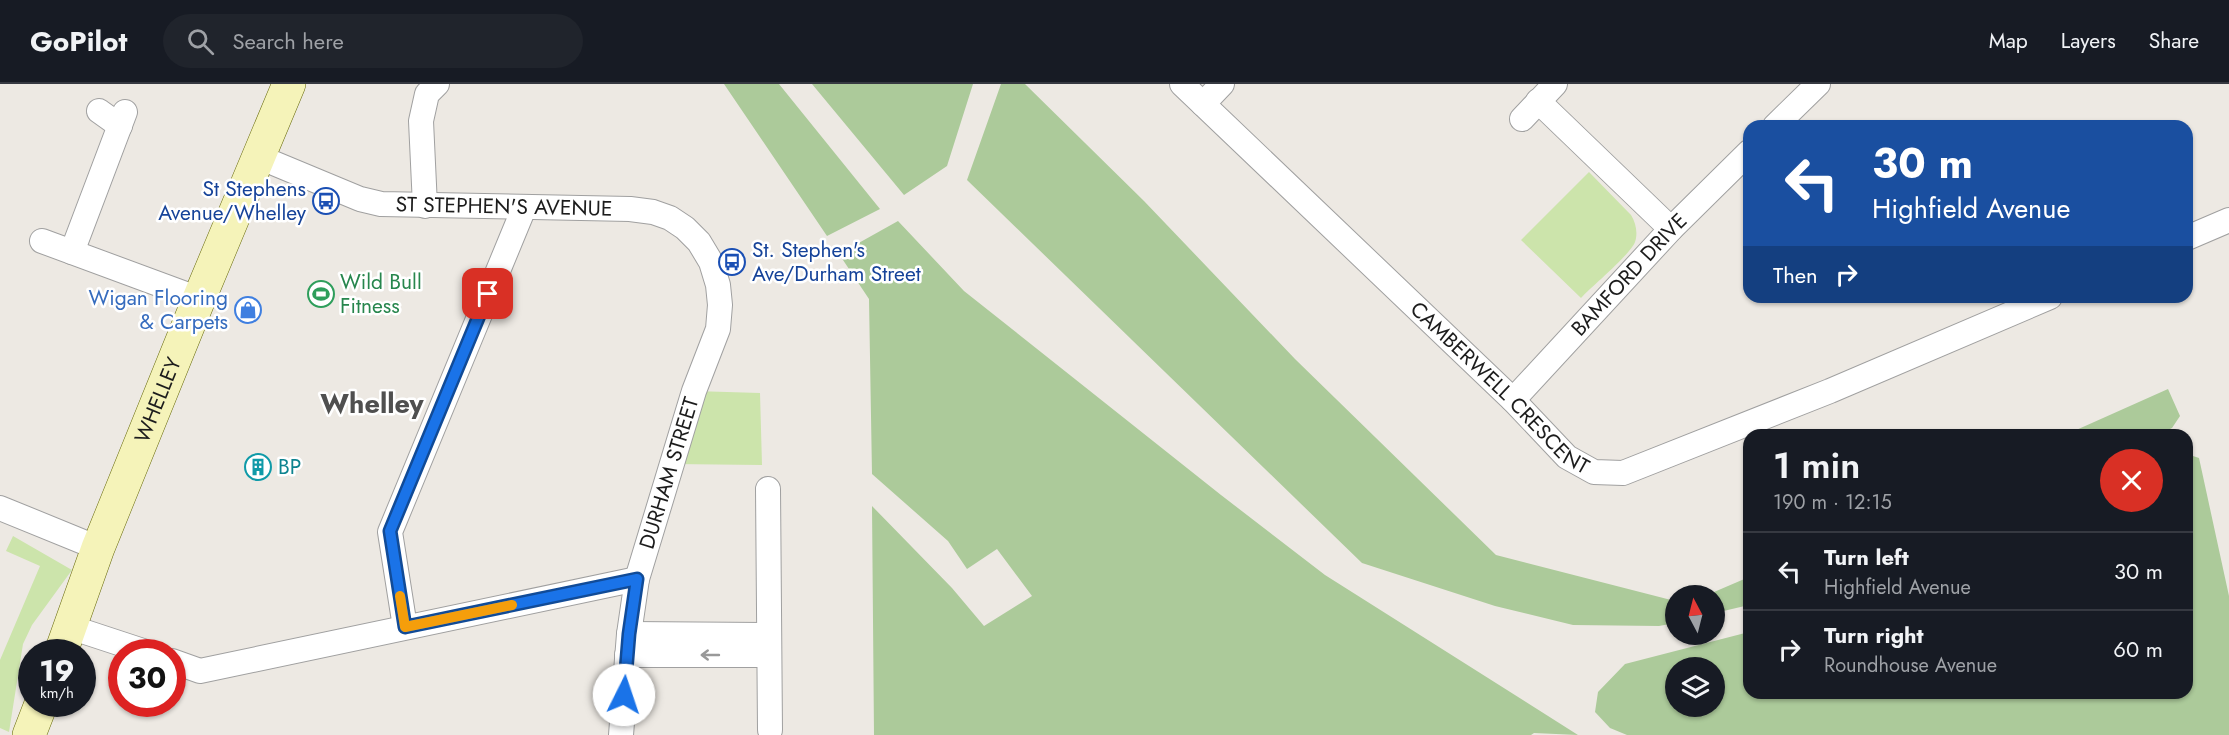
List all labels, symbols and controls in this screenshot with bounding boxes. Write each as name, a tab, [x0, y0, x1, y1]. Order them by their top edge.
search box	[163, 14, 583, 68]
text: GoPilot	[30, 21, 127, 62]
icon: search	[184, 25, 217, 58]
text: Search here	[232, 25, 344, 57]
text: Map	[1989, 26, 2028, 56]
text: Layers	[2061, 26, 2116, 56]
text: Share	[2149, 26, 2199, 56]
text: 30 m	[1872, 133, 1973, 194]
icon: left	[1773, 144, 1851, 222]
place label: St Stephens Avenue/Whelley	[158, 174, 307, 228]
bus stop icon: St Stephens Avenue/Whelley	[311, 186, 341, 216]
street label: ST STEPHEN'S AVENUE	[395, 189, 613, 224]
text: Highfield Avenue	[1872, 189, 2070, 228]
street label: BAMFORD DRIVE	[1564, 206, 1694, 343]
place label: St. Stephen's Ave/Durham Street	[752, 235, 921, 289]
bus stop icon: St. Stephen's Ave/Durham Street	[717, 247, 747, 277]
icon: right	[1830, 258, 1863, 291]
text: Then	[1773, 259, 1818, 291]
place label: Wild Bull Fitness	[340, 267, 422, 321]
pin	[462, 268, 513, 319]
icon: arrive	[471, 277, 504, 310]
sports icon: Wild Bull Fitness	[306, 279, 336, 309]
place label: Wigan Flooring & Carpets	[88, 283, 228, 337]
shop icon: Wigan Flooring & Carpets	[233, 295, 263, 325]
street label: CAMBERWELL CRESCENT	[1404, 295, 1595, 482]
street label: WHELLEY	[127, 353, 189, 447]
district label: Whelley	[320, 384, 425, 423]
street label: DURHAM STREET	[632, 393, 706, 553]
text: 1 min	[1773, 439, 1860, 491]
button: close	[2100, 449, 2163, 512]
building icon: BP	[243, 452, 273, 482]
place label: BP	[278, 452, 301, 482]
text: 190 m · 12:15	[1773, 488, 1892, 517]
text: Turn left	[1824, 541, 1909, 573]
icon: left	[1773, 555, 1806, 588]
text: 30 m	[2114, 555, 2163, 587]
text: Highfield Avenue	[1824, 573, 1971, 602]
north arrow	[1665, 585, 1725, 645]
map controls	[1665, 585, 1725, 717]
text: Turn right	[1824, 619, 1924, 651]
icon: right	[1773, 633, 1806, 666]
text: 60 m	[2113, 633, 2163, 665]
speed limit sign: 30	[108, 639, 186, 717]
text: 19	[39, 649, 75, 692]
one-way arrow	[700, 649, 720, 661]
text: Roundhouse Avenue	[1824, 651, 1997, 680]
button: layers	[1665, 657, 1725, 717]
position arrow	[592, 663, 656, 727]
text: km/h	[40, 682, 74, 704]

